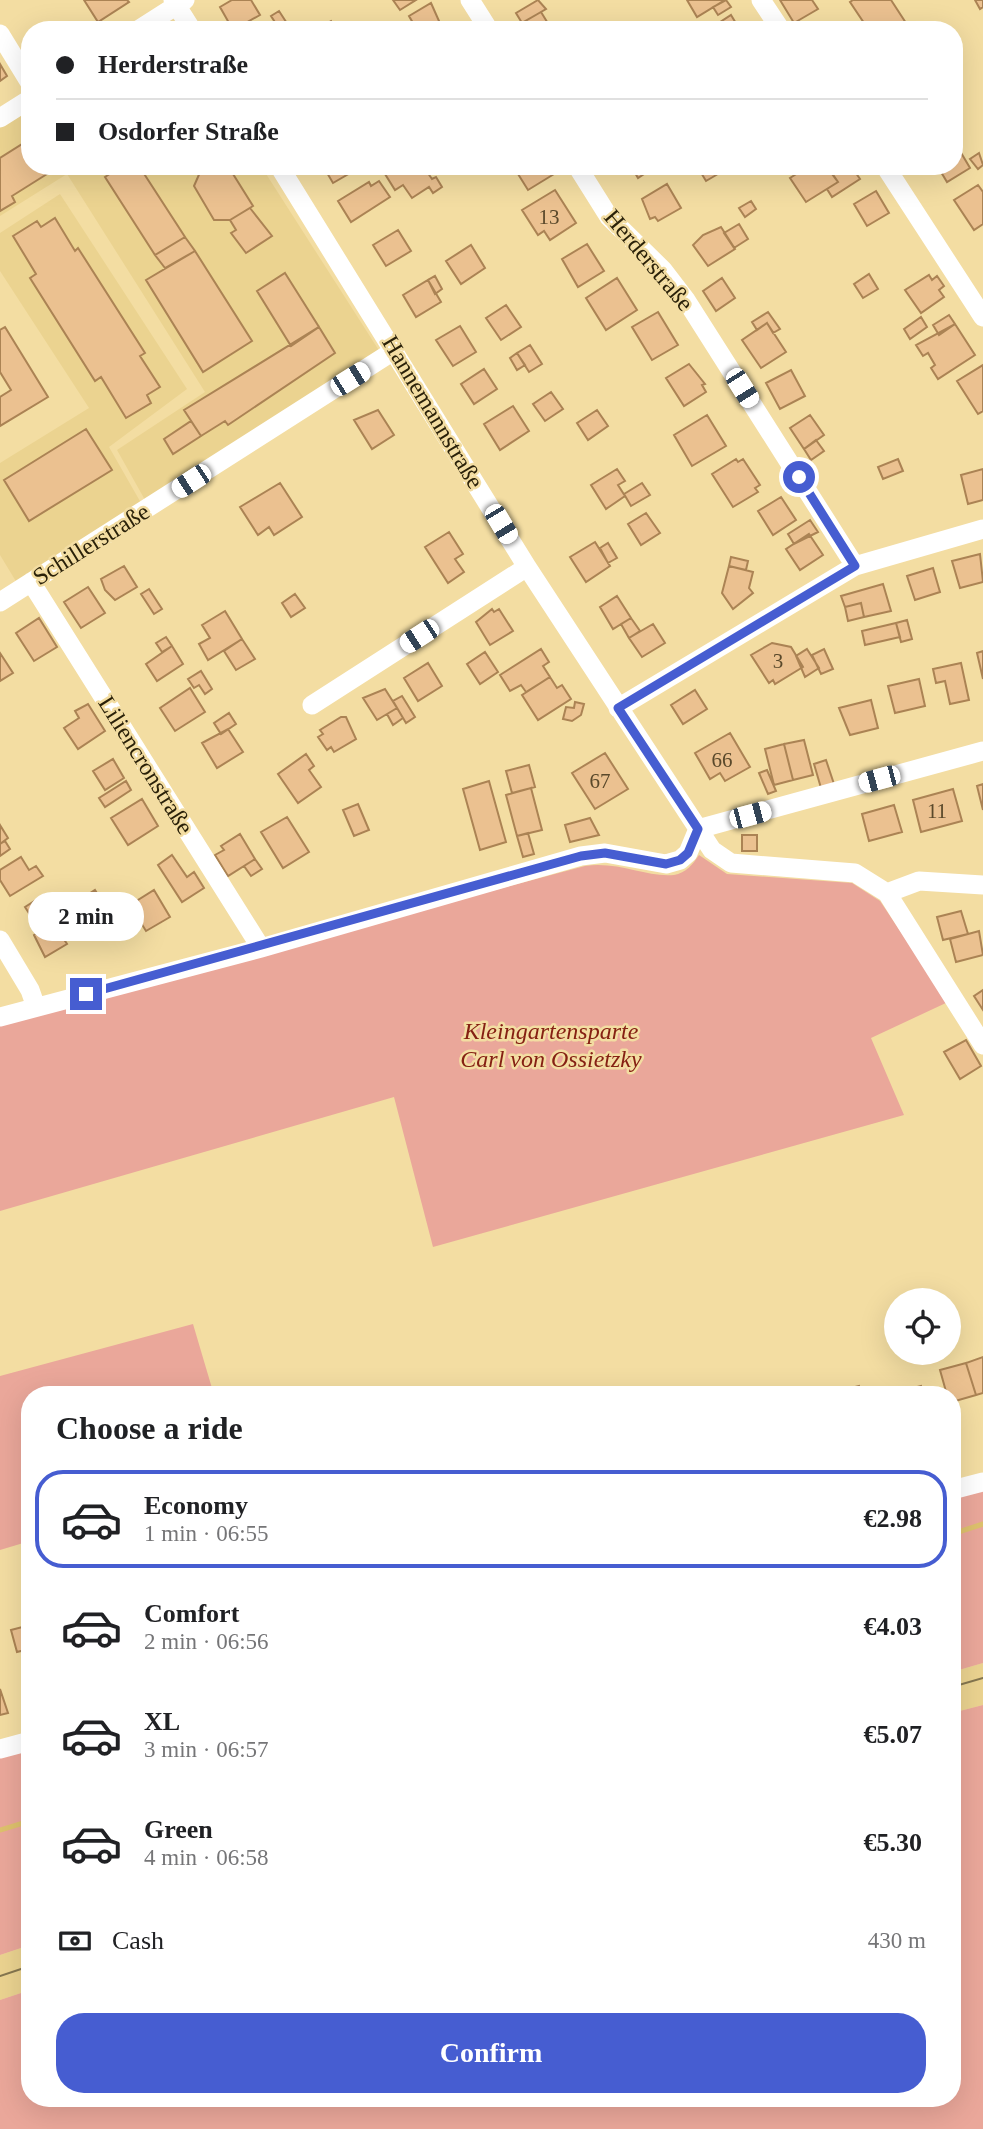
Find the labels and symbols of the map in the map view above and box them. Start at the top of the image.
street label: Herderstraße [599,204,699,316]
house number: 13 [539,205,560,229]
street label: Hannemannstraße [377,331,489,493]
car [327,359,374,399]
car [722,365,763,411]
car [168,461,215,501]
route start [783,461,815,493]
street label: Schillerstraße [28,498,154,590]
car [482,501,521,547]
car [396,616,443,656]
house number: 3 [773,649,783,673]
street label: Liliencronstraße [93,691,199,839]
house number: 66 [712,748,733,772]
car [856,763,903,795]
house number: 67 [590,769,611,793]
car [727,799,774,831]
house number: 11 [927,799,947,823]
callout: 2 min [28,892,144,942]
route end [70,978,102,1010]
park label: Kleingartensparte Carl von Ossietzky [460,1018,642,1072]

